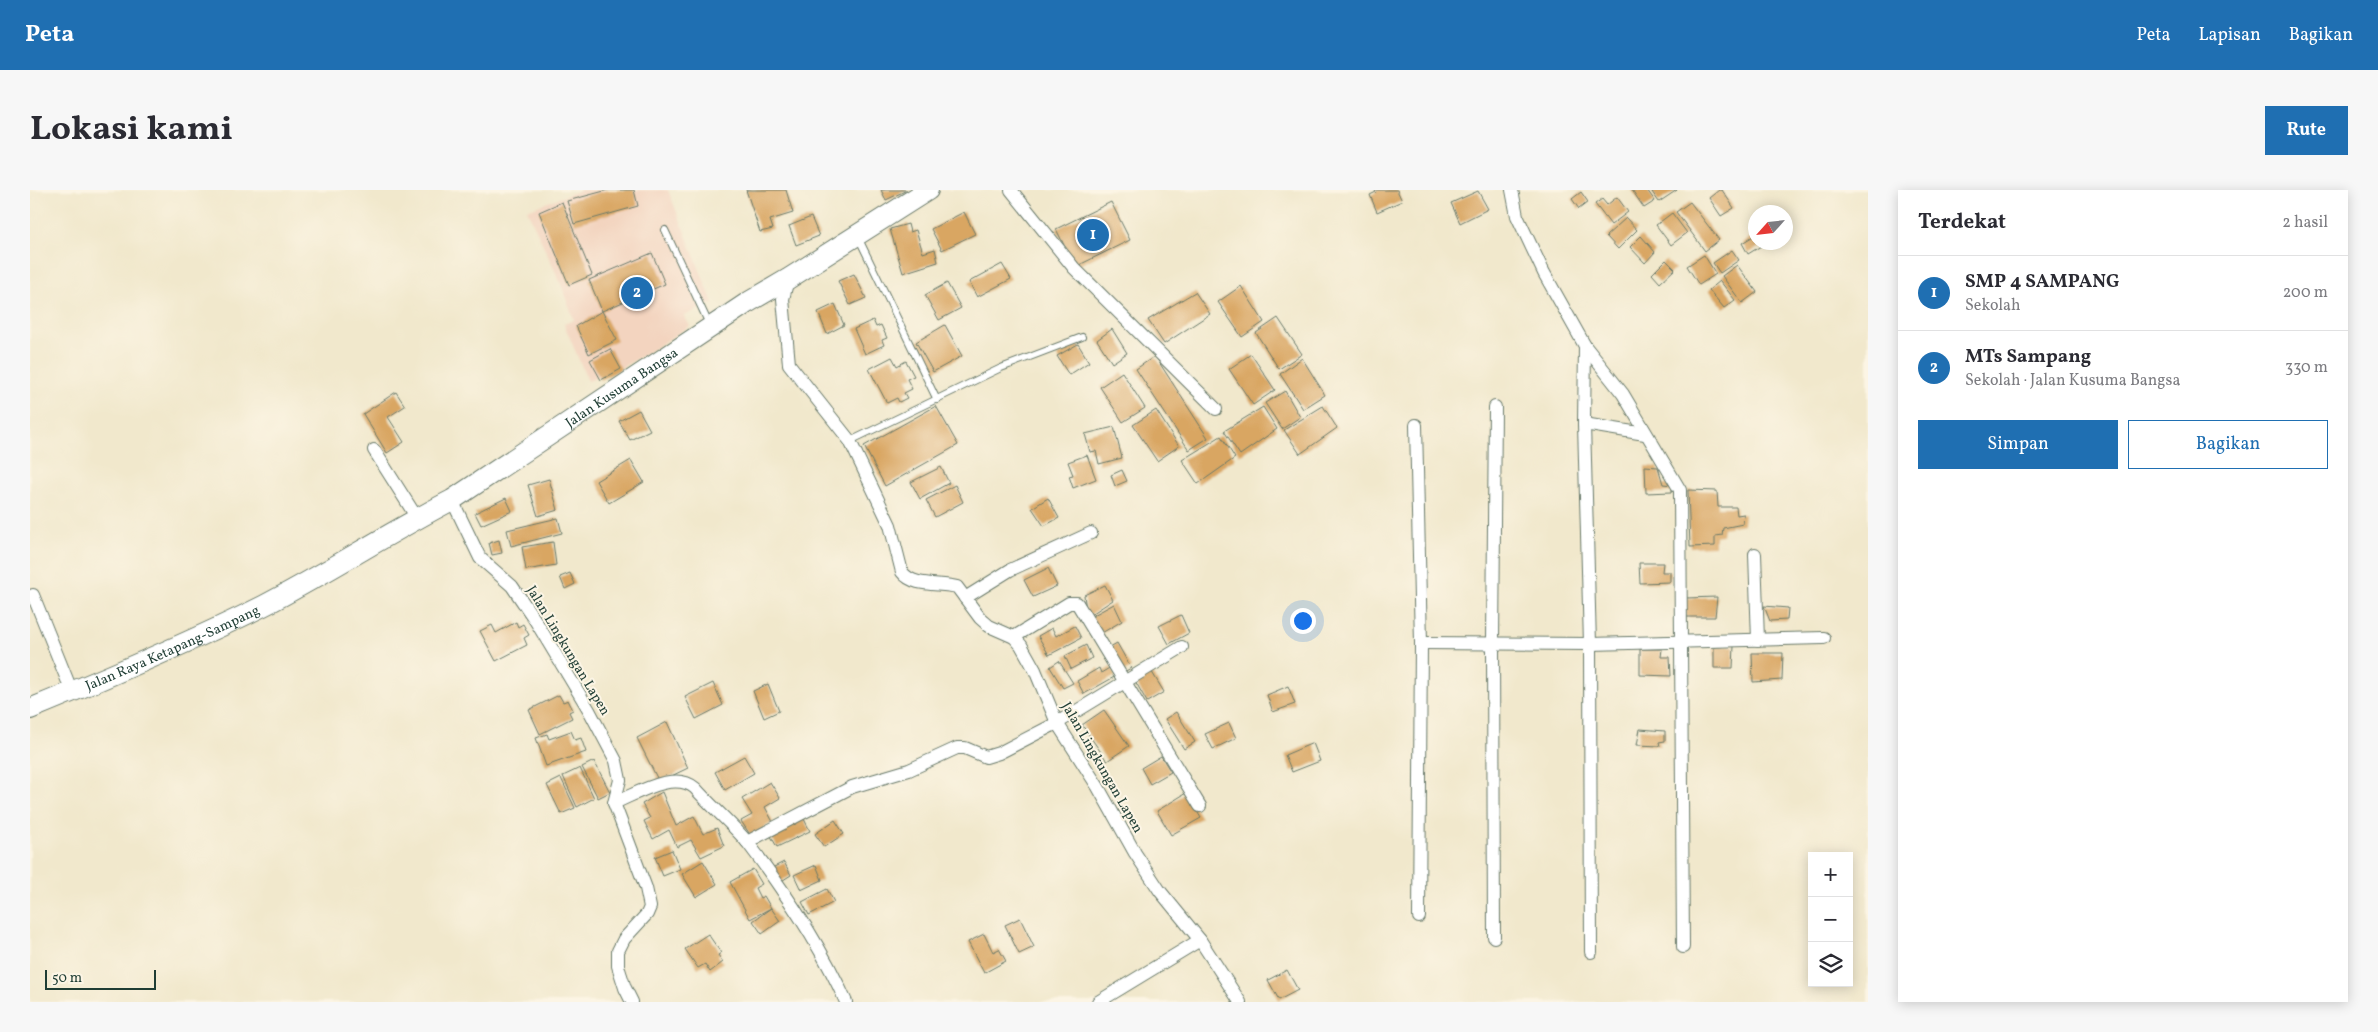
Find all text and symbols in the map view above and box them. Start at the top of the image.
text: Peta [25,18,74,52]
text: Peta [2137,23,2170,48]
text: Lapisan [2198,23,2261,48]
text: Bagikan [2289,23,2353,48]
text: Lokasi kami [30,106,233,154]
button: Rute [2265,106,2348,155]
north arrow [1748,205,1793,250]
text: Terdekat [1918,208,2006,237]
text: 2 hasil [2282,212,2328,234]
pin: 1 [1077,216,1109,254]
text: SMP 4 SAMPANG [1965,269,2120,295]
pin: 2 [621,274,653,312]
text: 1 [1931,282,1937,304]
text: 200 m [2283,282,2328,304]
text: Sekolah [1965,295,2021,317]
street label: Jalan Kusuma Bangsa [562,344,682,433]
text: MTs Sampang [1965,344,2091,370]
text: 2 [1930,357,1938,379]
text: 330 m [2285,357,2328,379]
text: Sekolah · Jalan Kusuma Bangsa [1965,370,2180,392]
button: Simpan [1918,420,2118,469]
button: Bagikan [2128,420,2328,469]
street label: Jalan Lingkungan Lapen [521,582,614,719]
street label: Jalan Raya Ketapang-Sampang [83,601,263,696]
your location [1290,608,1316,634]
street label: Jalan Lingkungan Lapen [1056,699,1147,837]
map controls [1808,852,1853,987]
button: + [1808,852,1853,897]
button: − [1808,897,1853,942]
button: layers [1808,942,1853,987]
scale bar [45,967,156,990]
text: 50 m [52,969,82,988]

